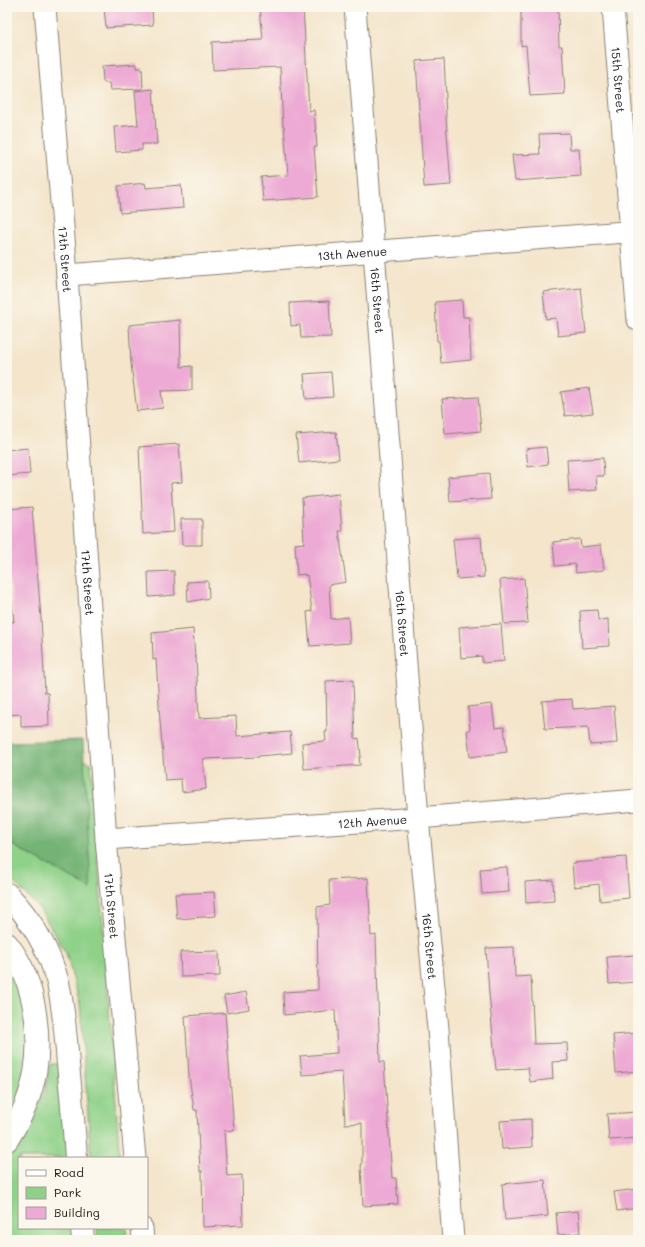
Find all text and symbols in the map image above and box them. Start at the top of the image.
street label: 15th Street [608,46,629,114]
street label: 17th Street [55,226,76,293]
street label: 13th Avenue [317,242,388,264]
street label: 16th Street [367,266,388,334]
street label: 17th Street [78,549,99,616]
street label: 16th Street [392,589,413,657]
street label: 12th Avenue [337,811,408,831]
street label: 17th Street [101,872,123,939]
street label: 16th Street [419,912,441,980]
legend [18,1157,148,1229]
text: Road [54,1164,84,1180]
text: Park [54,1184,81,1200]
text: Building [54,1204,100,1220]

